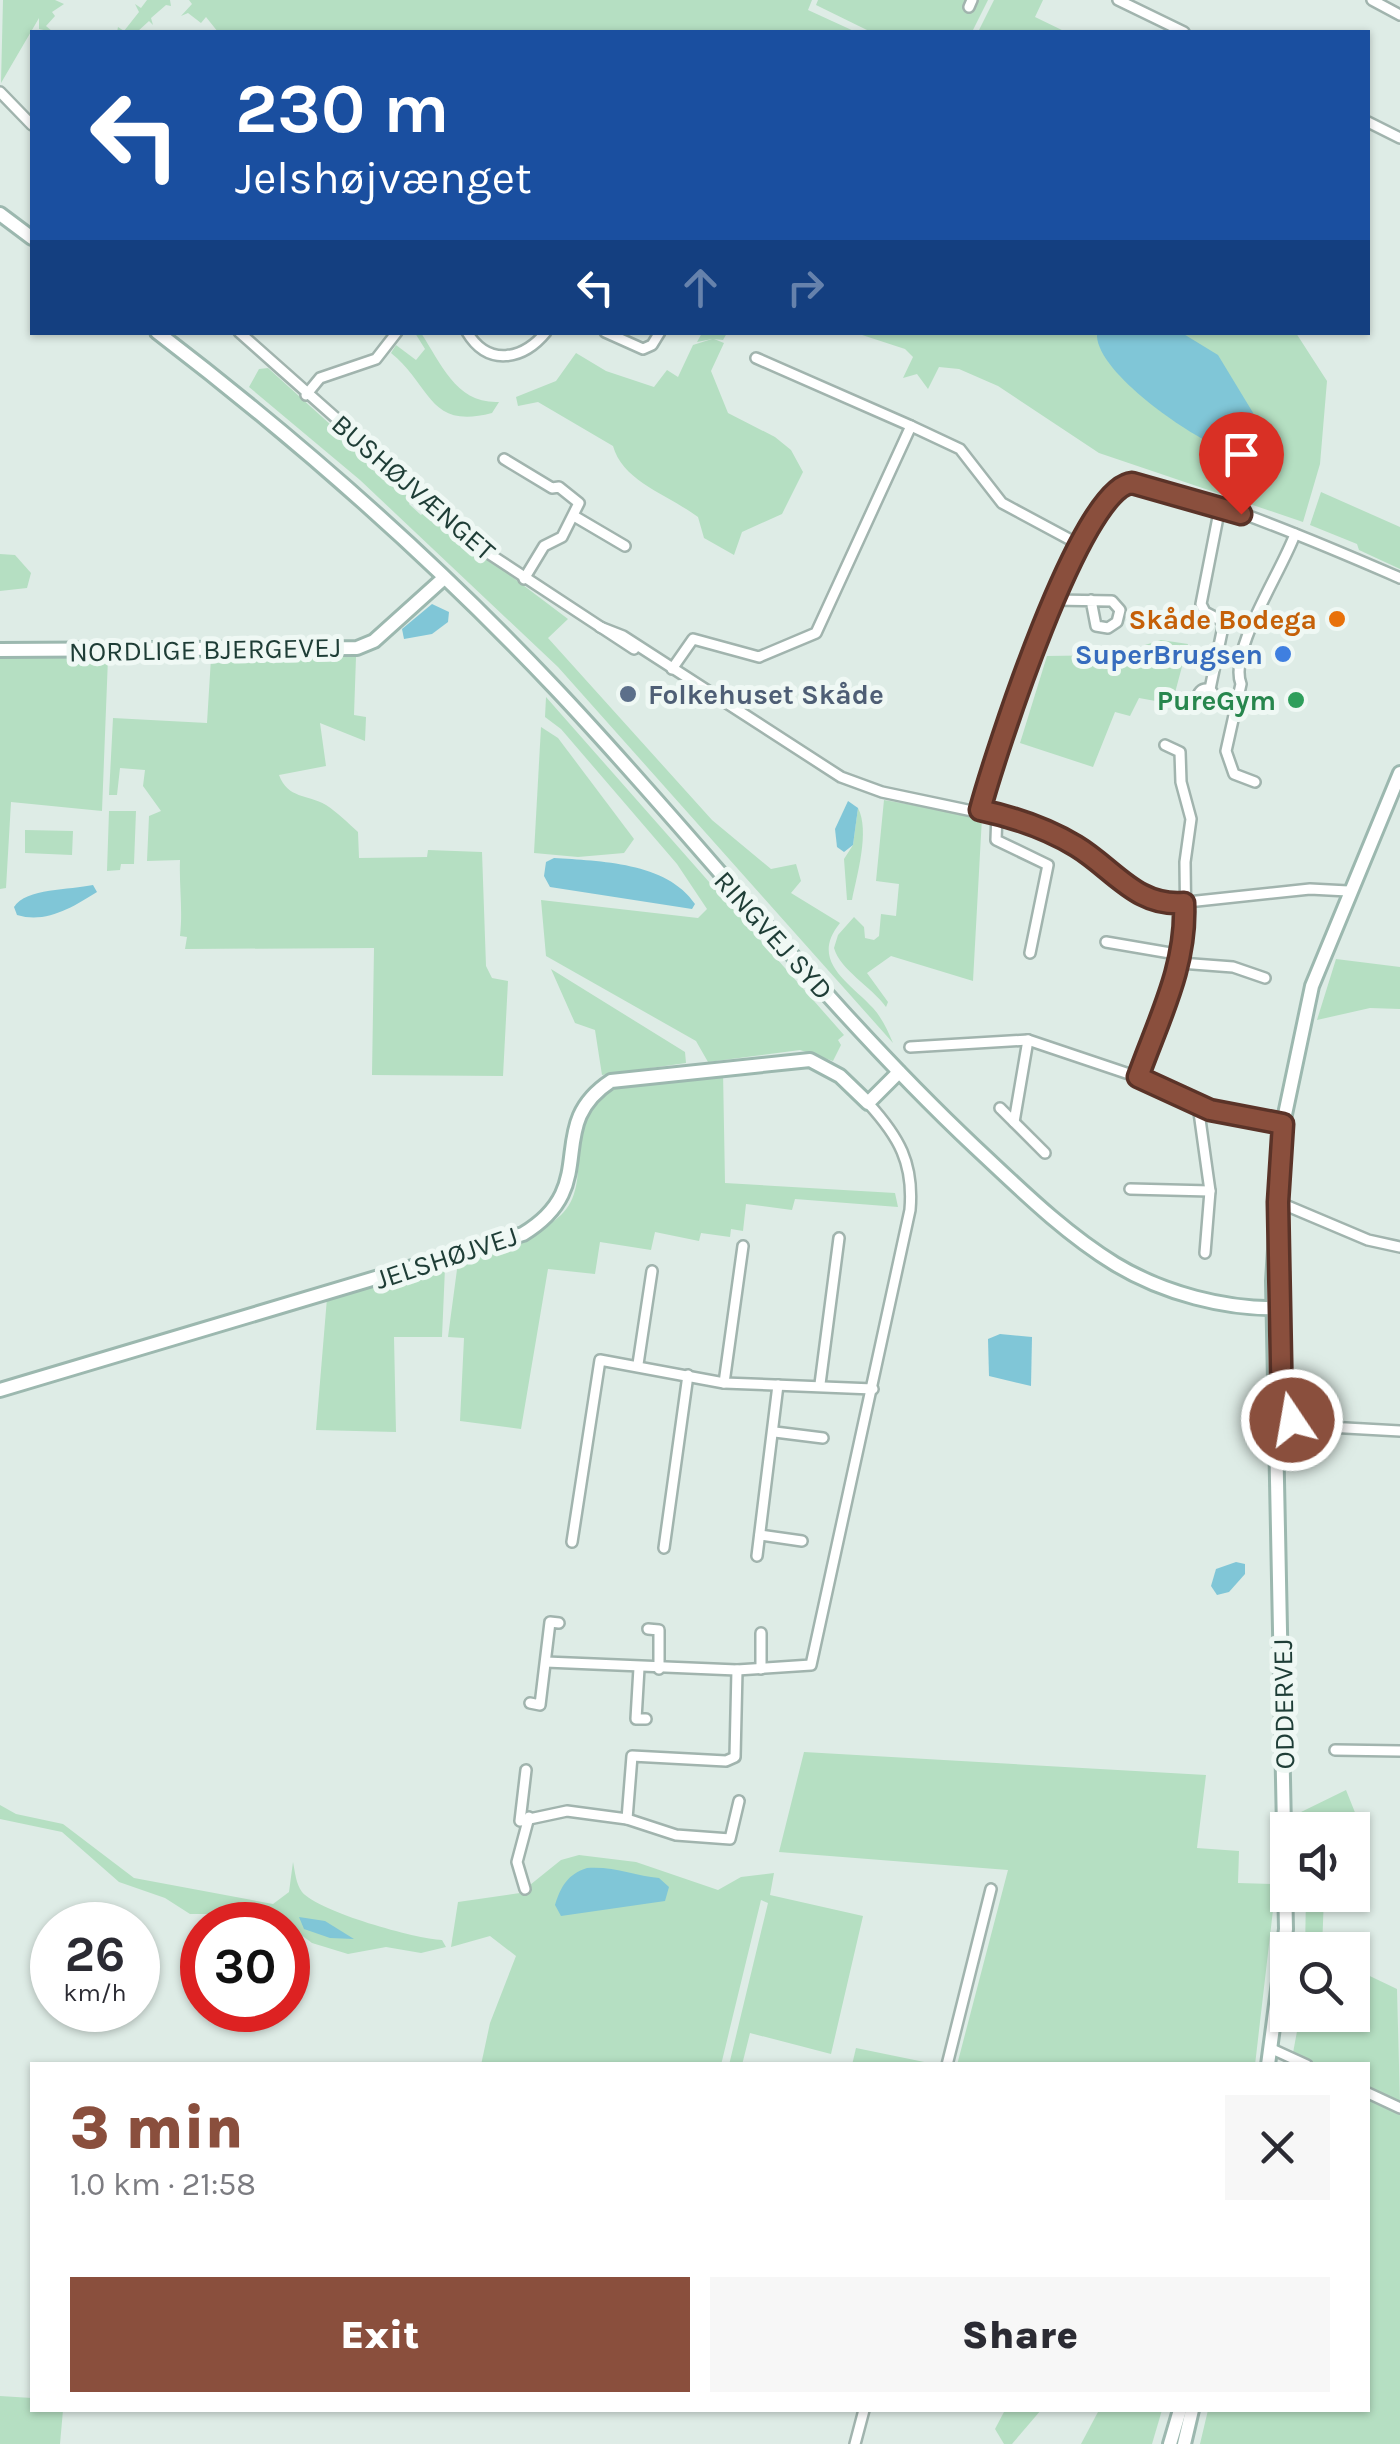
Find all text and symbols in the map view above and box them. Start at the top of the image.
text: 230 m [235,68,449,150]
icon: left [70,70,200,200]
text: Jelshøjvænget [235,152,532,204]
icon: left [568,260,623,315]
icon: ahead [673,260,728,315]
icon: right [778,260,833,315]
street label: BUSHØJVÆNGET [325,407,502,567]
pin [1199,412,1284,515]
icon: arrive [1214,427,1269,482]
place label: Skåde Bodega [1128,603,1317,636]
marker: Skåde Bodega [1326,608,1348,630]
street label: NORDLIGE BJERGEVEJ [69,631,341,668]
place label: SuperBrugsen [1075,638,1263,671]
marker: SuperBrugsen [1272,643,1294,665]
place label: Folkehuset Skåde [648,678,884,711]
marker: Folkehuset Skåde [617,683,639,705]
place label: PureGym [1157,684,1276,717]
marker: PureGym [1285,689,1307,711]
street label: RINGVEJ SYD [707,864,840,1006]
street label: JELSHØJVEJ [371,1219,522,1296]
position arrow [1240,1368,1344,1472]
street label: ODDERVEJ [1266,1638,1301,1770]
map controls [1270,1812,1370,2032]
button: sound [1270,1812,1370,1912]
speed limit sign: 30 [180,1902,310,2032]
text: 26 [65,1925,125,1984]
button: search [1270,1932,1370,2032]
text: km/h [63,1978,127,2007]
text: 3 min [70,2093,243,2163]
button: close [1225,2095,1330,2200]
text: 1.0 km · 21:58 [70,2166,256,2203]
button: Exit [70,2277,690,2392]
button: Share [710,2277,1330,2392]

